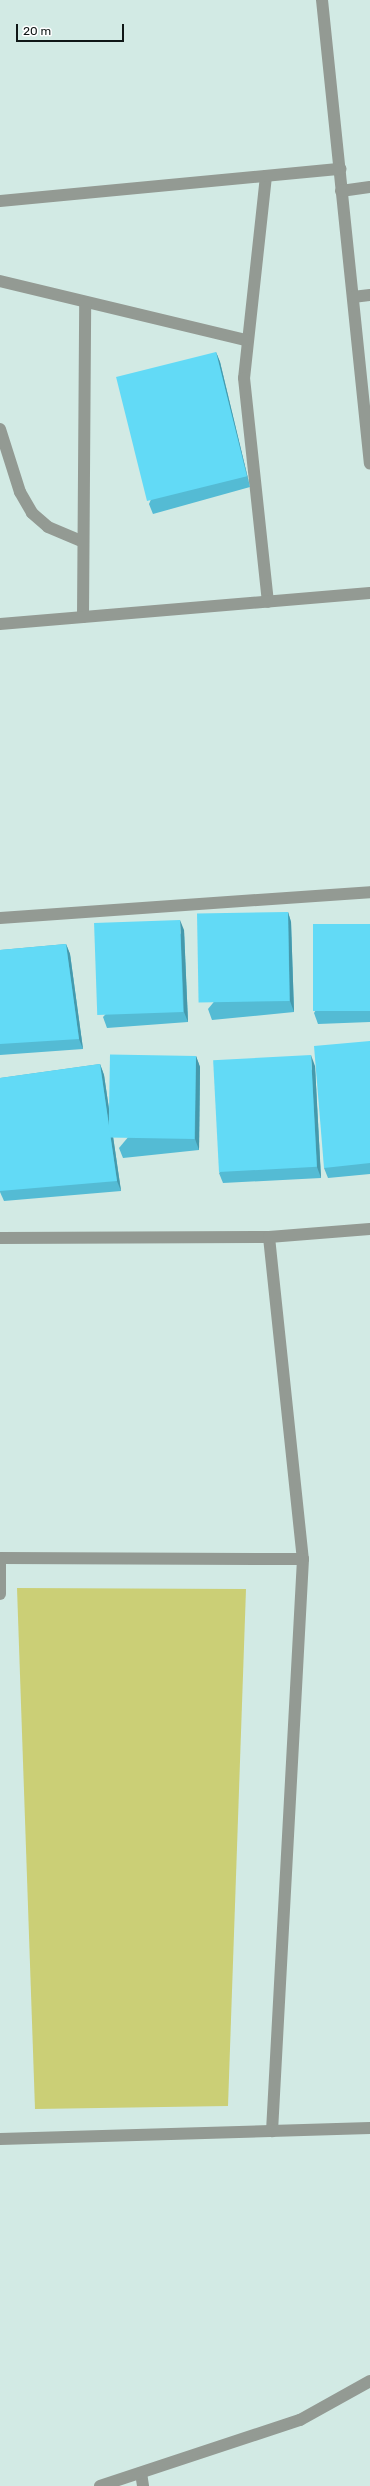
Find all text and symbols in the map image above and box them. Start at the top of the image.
scale bar [18,16,126,42]
text: 20 m [23,24,51,38]

